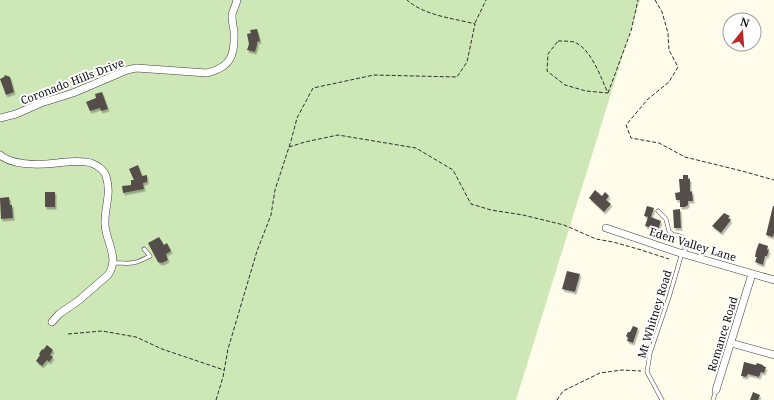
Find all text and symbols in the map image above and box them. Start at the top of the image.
north arrow [722,12,762,52]
text: N [739,14,752,30]
street label: Coronado Hills Drive [18,54,126,108]
street label: Eden Valley Lane [648,224,738,264]
street label: Mt Whitney Road [633,268,675,360]
street label: Romance Road [703,294,741,373]

